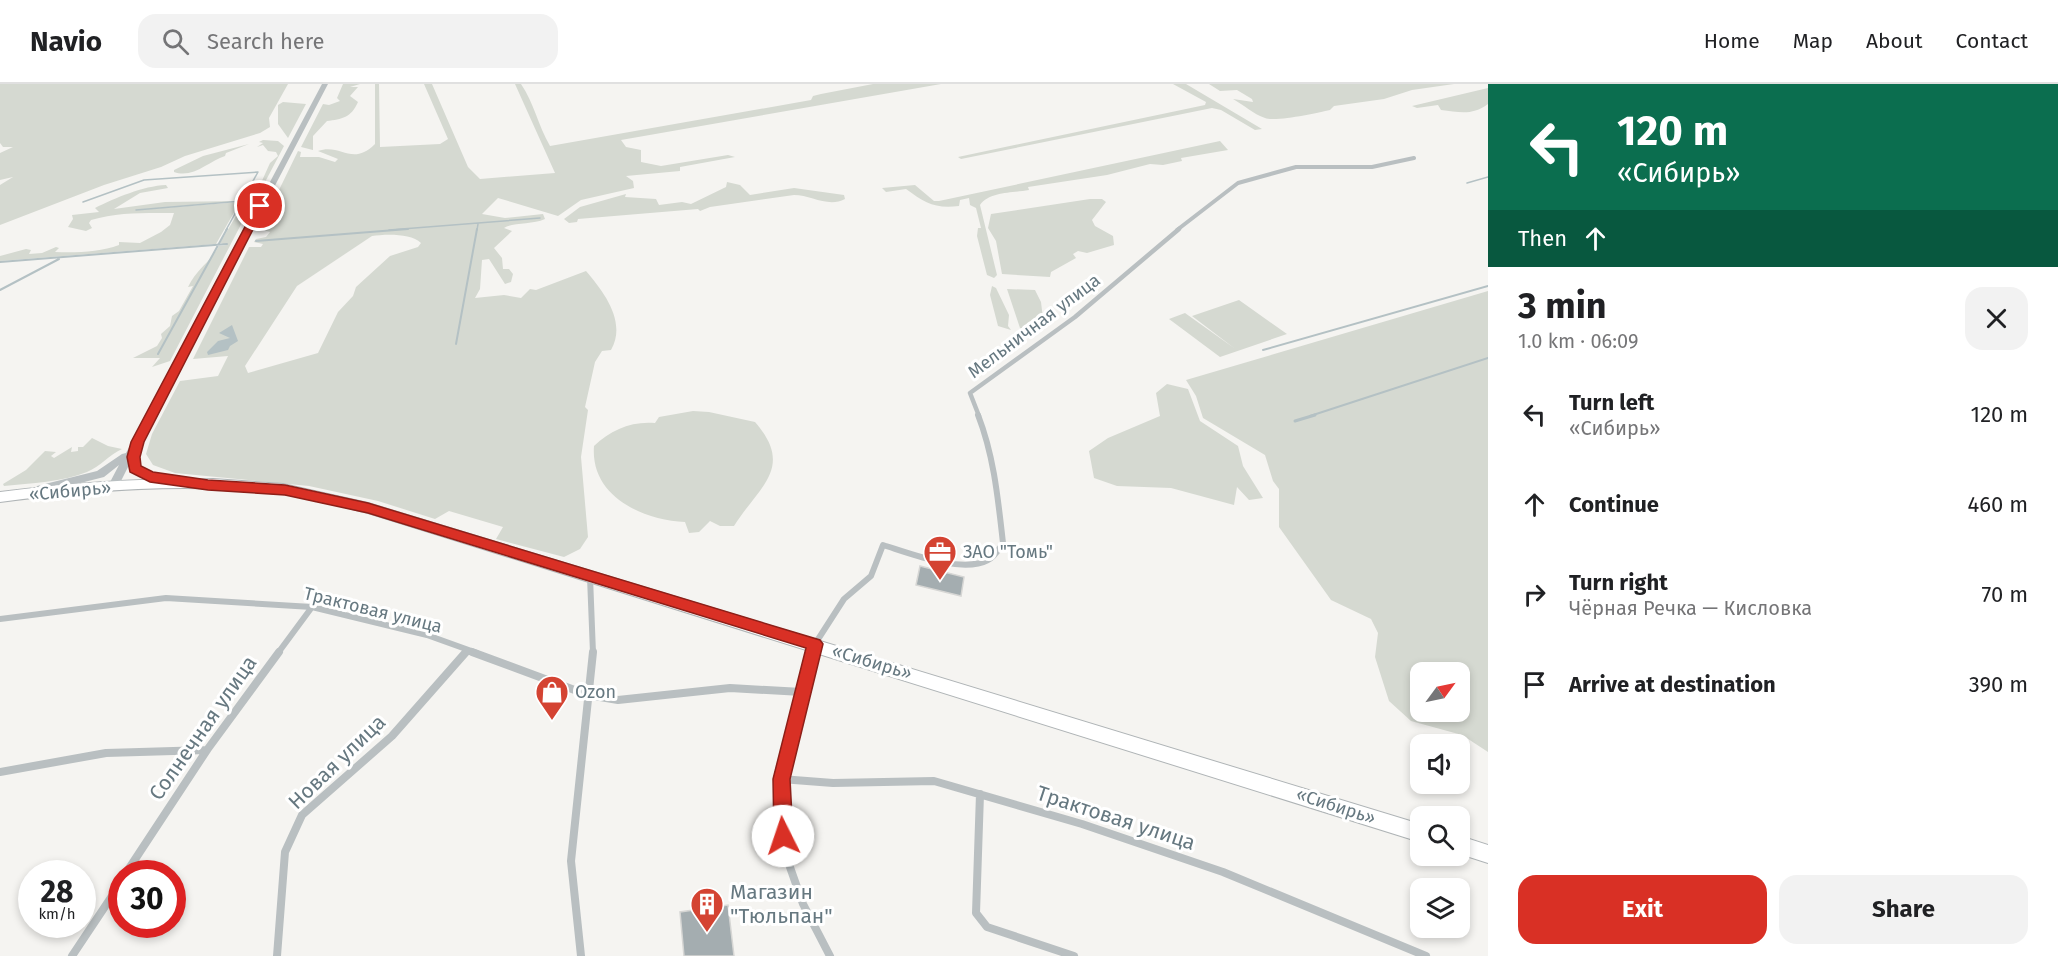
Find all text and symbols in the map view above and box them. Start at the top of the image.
search box [138,14,558,68]
text: Navio [30,25,102,58]
icon: search [159,25,192,58]
text: Search here [207,28,325,55]
text: Home [1704,28,1760,54]
text: Map [1793,28,1833,54]
text: About [1866,28,1923,54]
text: Contact [1956,28,2028,54]
text: 120 m [1617,106,1728,156]
icon: left [1518,108,1596,186]
text: «Сибирь» [1617,157,1741,189]
pin [234,180,285,231]
icon: arrive [243,189,276,222]
icon: ahead [1579,222,1612,255]
text: Then [1518,225,1567,252]
street label: Мельничная улица [963,269,1105,383]
text: 3 min [1518,284,1607,328]
button: close [1965,287,2028,350]
text: 1.0 km · 06:09 [1518,329,1639,353]
text: Turn left [1569,389,1654,416]
icon: left [1518,398,1551,431]
text: 120 m [1971,401,2028,428]
text: «Сибирь» [1569,416,1661,440]
street label: «Сибирь» [28,476,112,506]
icon: ahead [1518,488,1551,521]
text: Continue [1569,491,1659,518]
text: 460 m [1968,491,2028,518]
office icon: ЗАО "Томь" [922,534,958,581]
place label: ЗАО "Томь" [963,541,1053,563]
text: Turn right [1569,569,1668,596]
icon: right [1518,578,1551,611]
text: 70 m [1982,581,2028,608]
street label: Трактовая улица [302,582,444,638]
text: Чёрная Речка — Кисловка [1569,596,1812,620]
street label: «Сибирь» [829,639,915,685]
street label: Солнечная улица [143,651,263,805]
north arrow [1410,662,1470,722]
map controls [1410,662,1470,938]
icon: arrive [1518,668,1551,701]
text: Arrive at destination [1569,671,1776,698]
text: 390 m [1969,671,2028,698]
shop icon: Ozon [534,674,570,721]
place label: Ozon [575,681,616,703]
street label: Новая улица [283,709,391,815]
button: sound [1410,734,1470,794]
street label: Трактовая улица [1033,780,1199,856]
street label: «Сибирь» [1293,783,1379,829]
position arrow [751,804,815,868]
button: search [1410,806,1470,866]
speed limit sign: 30 [108,860,186,938]
text: 28 [41,874,73,910]
button: Exit [1518,875,1767,944]
button: Share [1779,875,2028,944]
button: layers [1410,878,1470,938]
place label: Магазин "Тюльпан" [730,879,833,929]
building icon: Магазин "Тюльпан" [689,886,725,933]
text: km/h [38,905,76,923]

